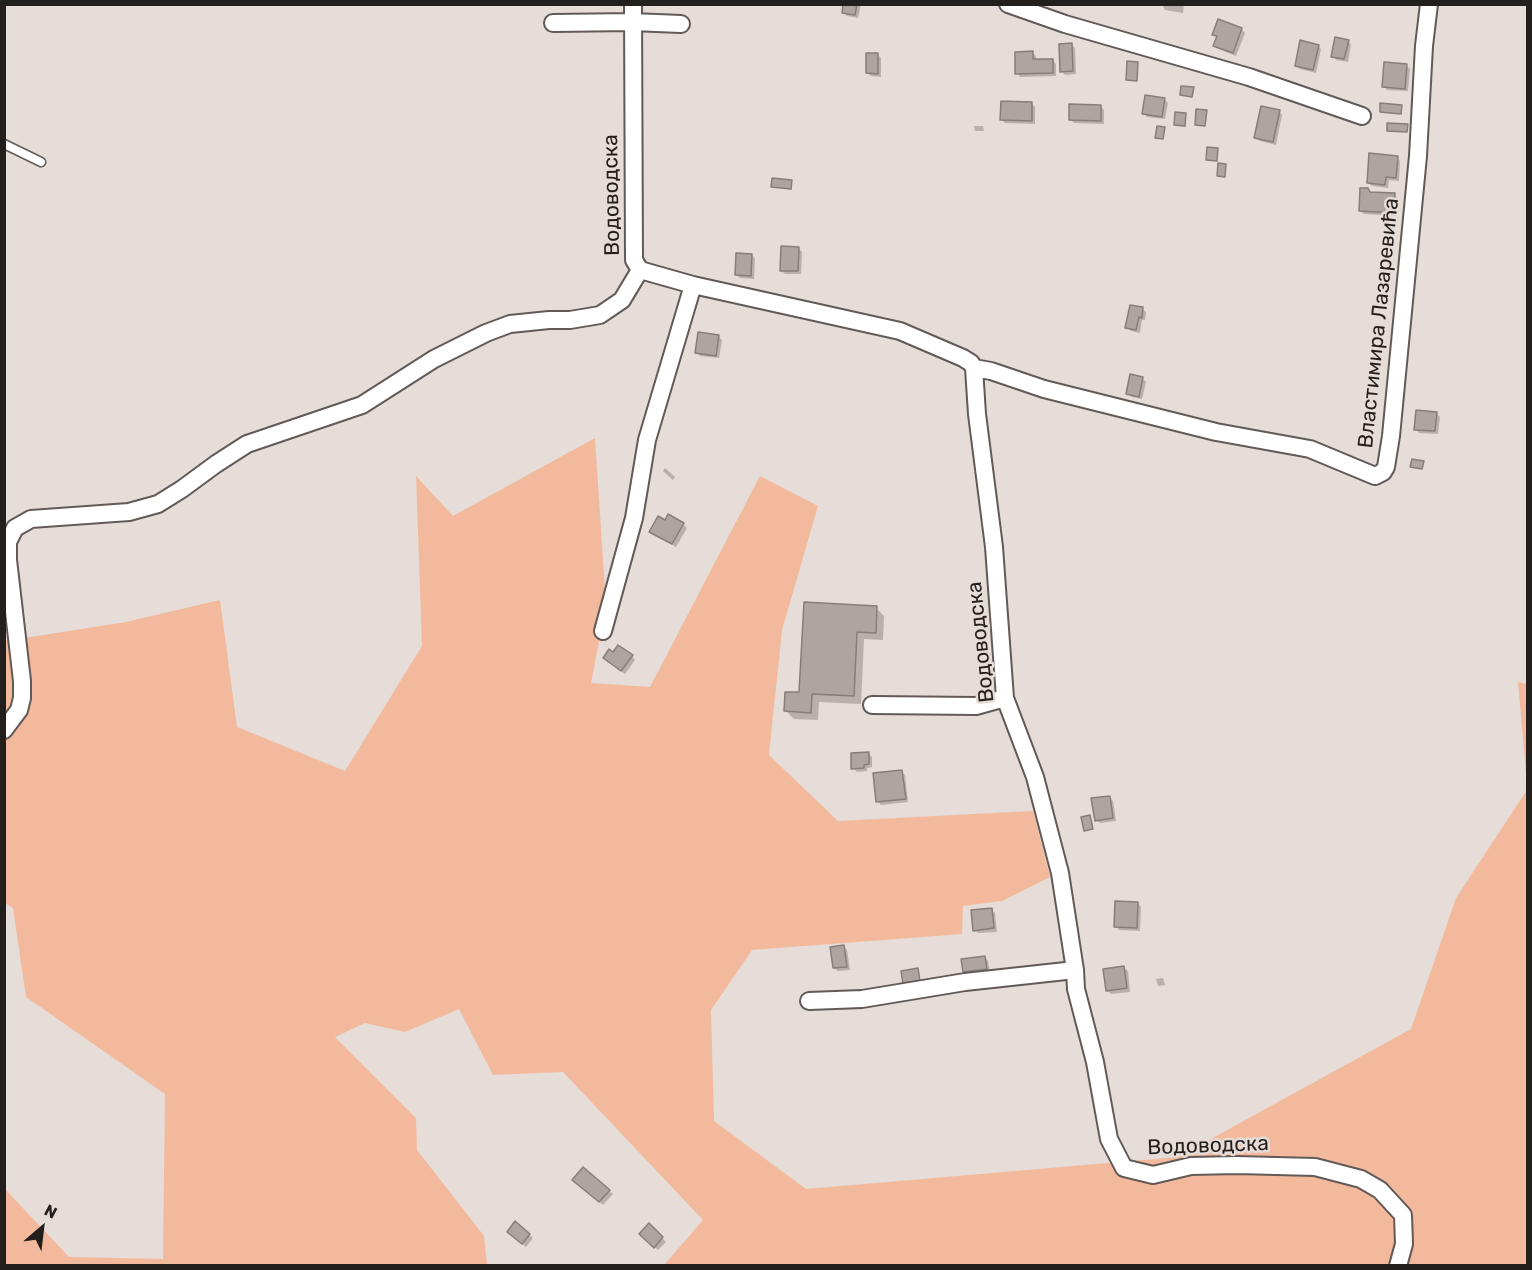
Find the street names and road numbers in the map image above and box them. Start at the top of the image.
street label: Водоводска [598,134,626,256]
street label: Властимира Лазаревића [1353,197,1405,449]
street label: Водоводска [962,580,1000,704]
street label: Водоводска [1147,1131,1269,1161]

